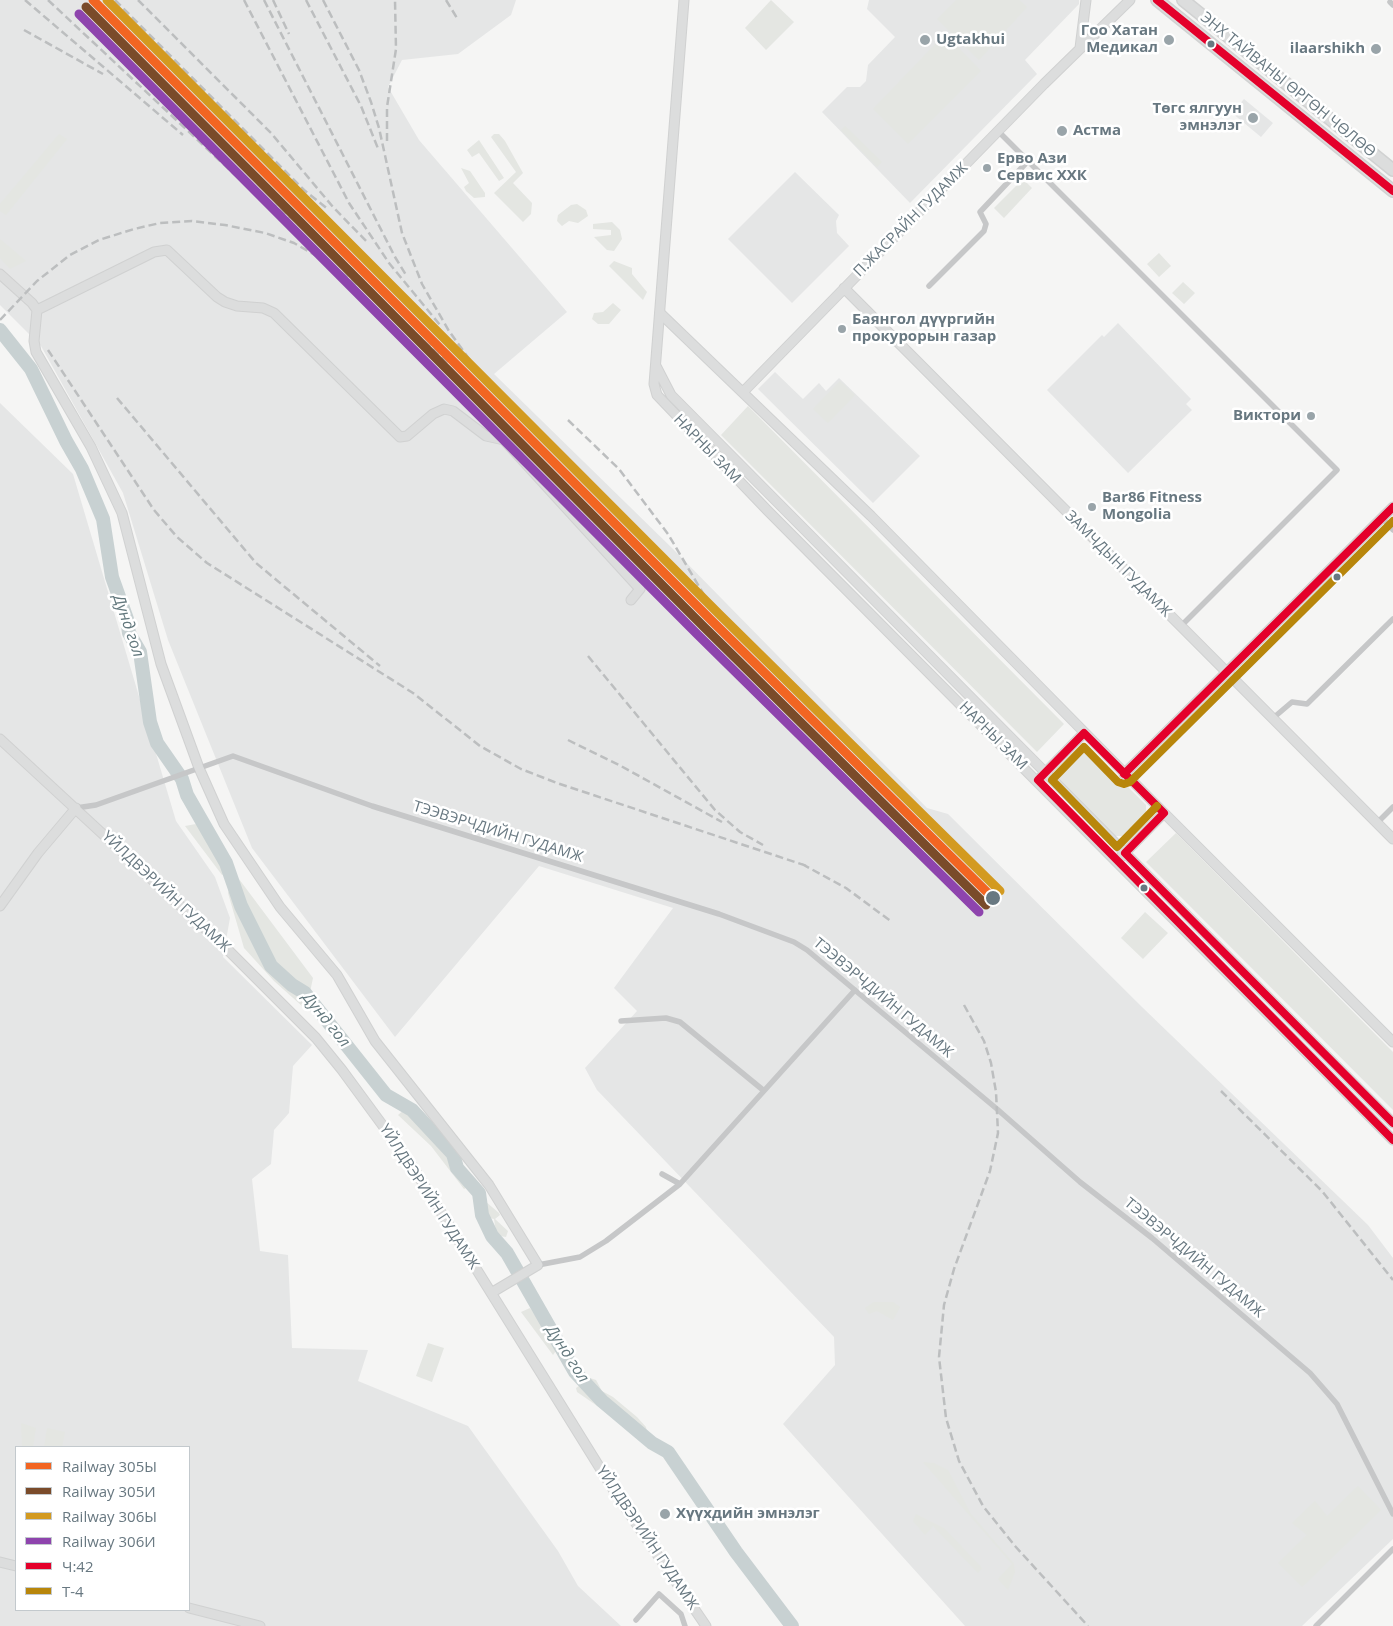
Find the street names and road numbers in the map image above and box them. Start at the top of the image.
street label: ЭНХ ТАЙВАНЫ ӨРГӨН ЧӨЛӨӨ [1197,9,1379,161]
street label: П.ЖАСРАЙН ГУДАМЖ [850,159,972,281]
street label: НАРНЫ ЗАМ [670,411,744,487]
street label: ЗАМЧДЫН ГУДАМЖ [1061,507,1175,621]
street label: НАРНЫ ЗАМ [955,698,1031,774]
street label: ТЭЭВЭРЧДИЙН ГУДАМЖ [411,798,585,866]
street label: YЙЛДВЭРИЙН ГУДАМЖ [98,828,234,956]
street label: ТЭЭВЭРЧДИЙН ГУДАМЖ [810,934,956,1062]
street label: YЙЛДВЭРИЙН ГУДАМЖ [375,1121,483,1273]
street label: ТЭЭВЭРЧДИЙН ГУДАМЖ [1121,1194,1267,1322]
street label: YЙЛДВЭРИЙН ГУДАМЖ [592,1463,702,1613]

